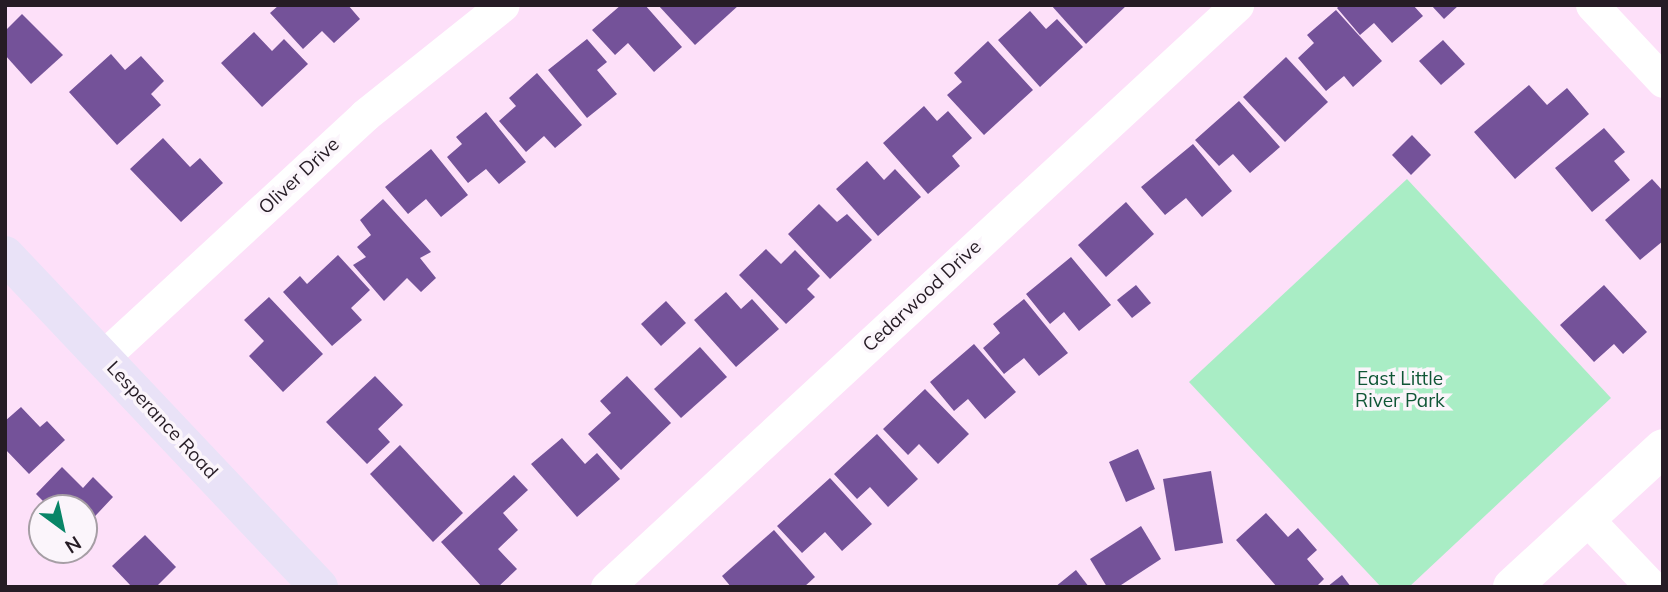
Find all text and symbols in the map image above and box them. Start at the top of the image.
street label: Oliver Drive [254,133,344,219]
street label: Cedarwood Drive [858,235,986,357]
street label: Lesperance Road [102,357,222,483]
park label: East Little River Park [1355,368,1445,412]
north arrow [28,494,98,564]
text: N [61,531,86,559]

